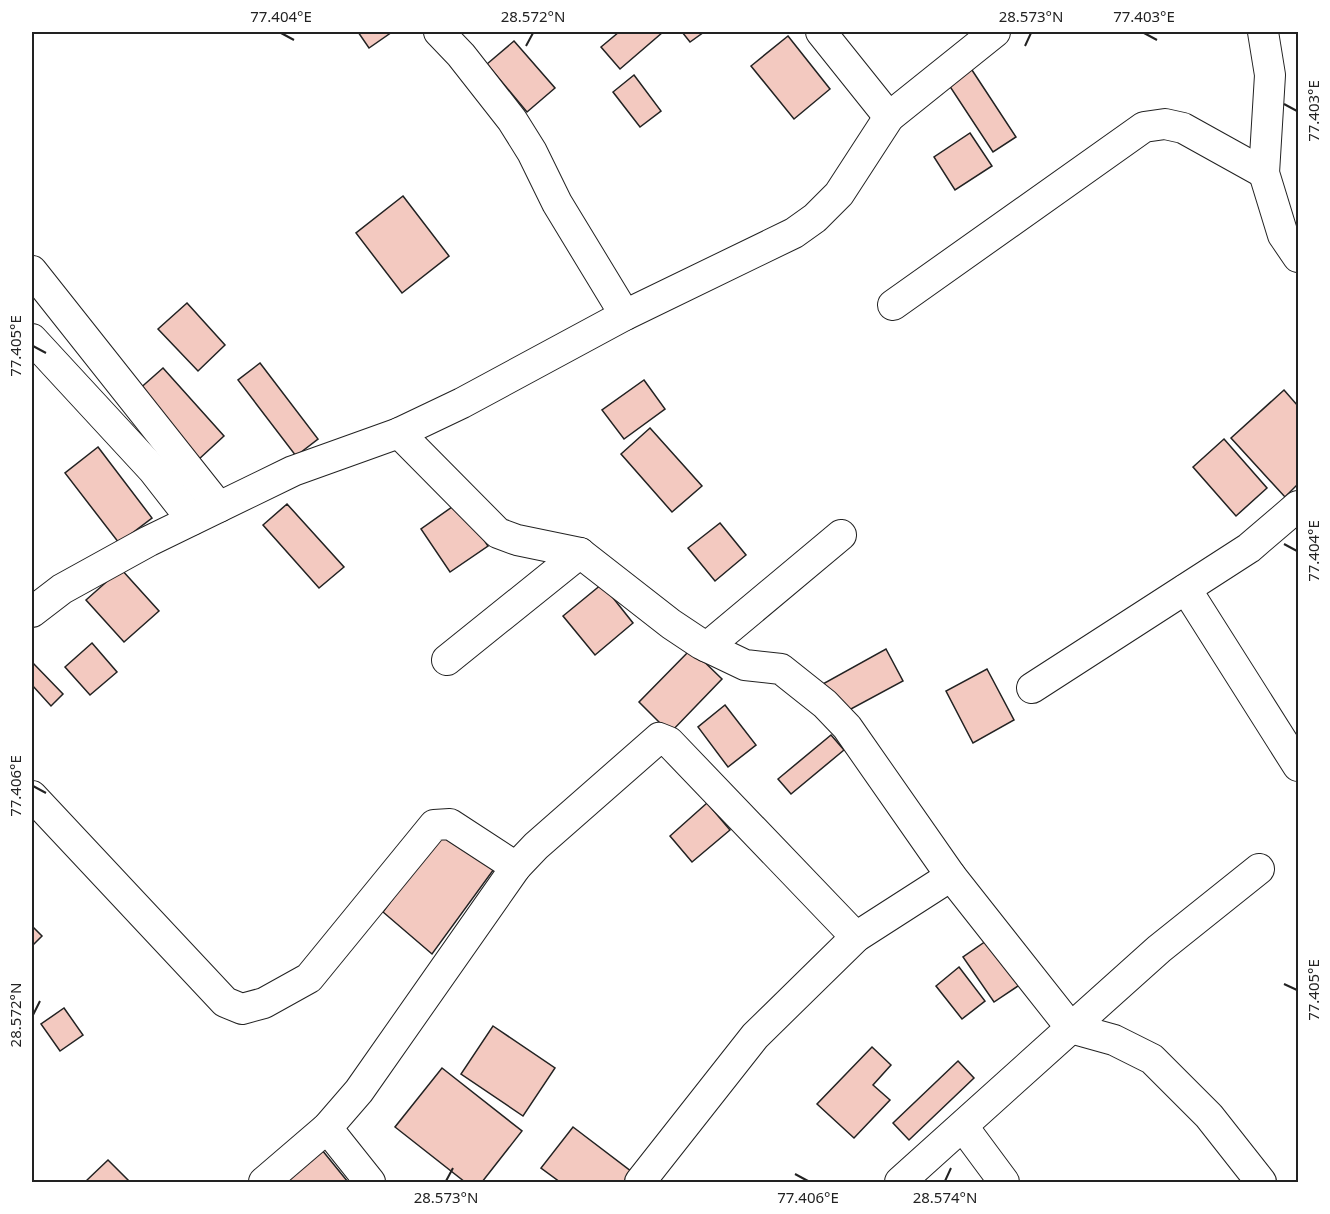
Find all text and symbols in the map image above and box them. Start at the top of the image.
text: 77.404°E [250,6,312,26]
text: 28.572°N [501,6,565,26]
text: 28.573°N [999,6,1063,26]
text: 77.403°E [1113,6,1175,26]
text: 77.403°E [1303,80,1323,142]
text: 77.405°E [5,315,25,377]
text: 77.404°E [1303,520,1323,582]
text: 77.406°E [5,755,25,817]
text: 77.405°E [1303,959,1323,1021]
text: 28.572°N [5,983,25,1047]
text: 28.573°N [414,1187,478,1207]
text: 77.406°E [777,1187,839,1207]
text: 28.574°N [913,1187,977,1207]

